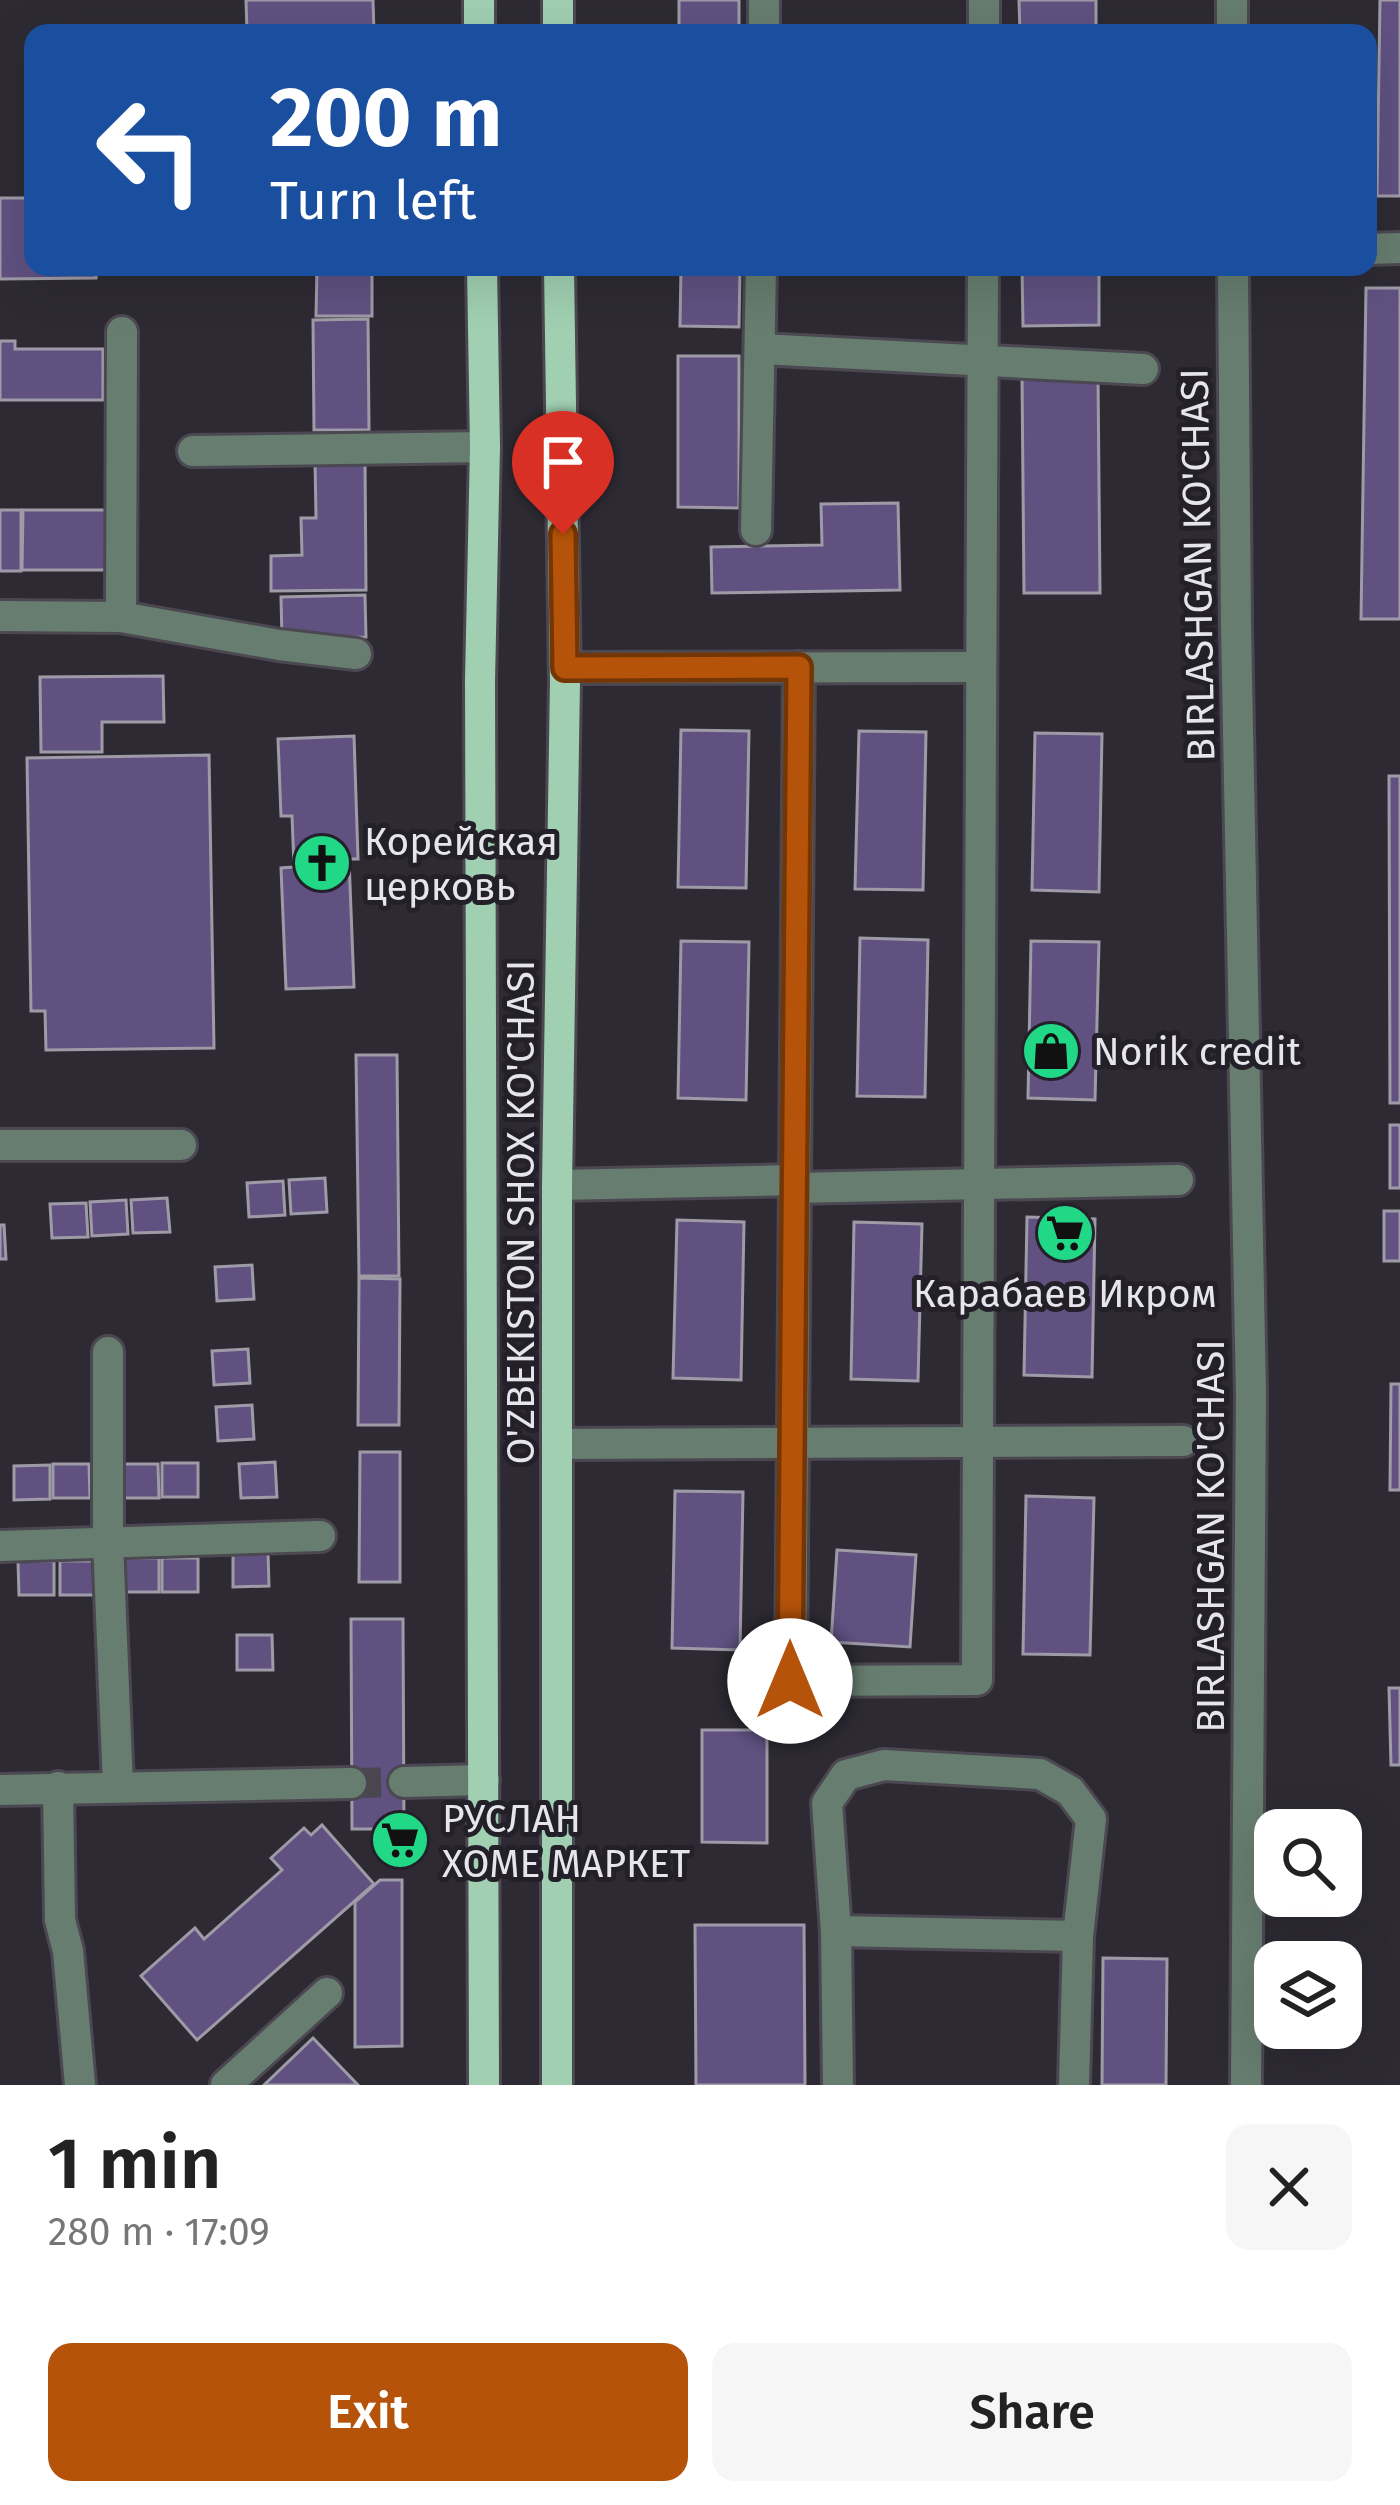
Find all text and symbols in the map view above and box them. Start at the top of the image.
text: 200 m [270,67,503,168]
icon: left [72,72,228,228]
text: Turn left [270,169,477,233]
street label: BIRLASHGAN KO'CHASI [1172,368,1224,762]
pin [512,411,614,534]
icon: arrive [530,429,596,495]
place label: Корейская церковь [364,819,558,910]
church icon: Корейская церковь [291,832,353,894]
street label: O'ZBEKISTON SHOX KO'CHASI [498,960,544,1464]
shop icon: Norik credit [1020,1020,1082,1082]
place label: Norik credit [1093,1029,1302,1075]
supermarket icon: Карабаев Икром [1034,1202,1096,1264]
place label: Карабаев Икром [913,1271,1217,1317]
street label: BIRLASHGAN KO'CHASI [1188,1339,1234,1733]
position arrow [727,1618,853,1744]
place label: РУСЛАН ХОМЕ МАРКЕТ [442,1796,690,1887]
supermarket icon: РУСЛАН ХОМЕ МАРКЕТ [369,1809,431,1871]
map controls [1254,1809,1362,2049]
button: search [1254,1809,1362,1917]
button: layers [1254,1941,1362,2049]
text: 1 min [48,2121,221,2207]
button: close [1226,2124,1352,2250]
text: 280 m · 17:09 [48,2209,270,2255]
button: Exit [48,2343,688,2481]
button: Share [712,2343,1352,2481]

